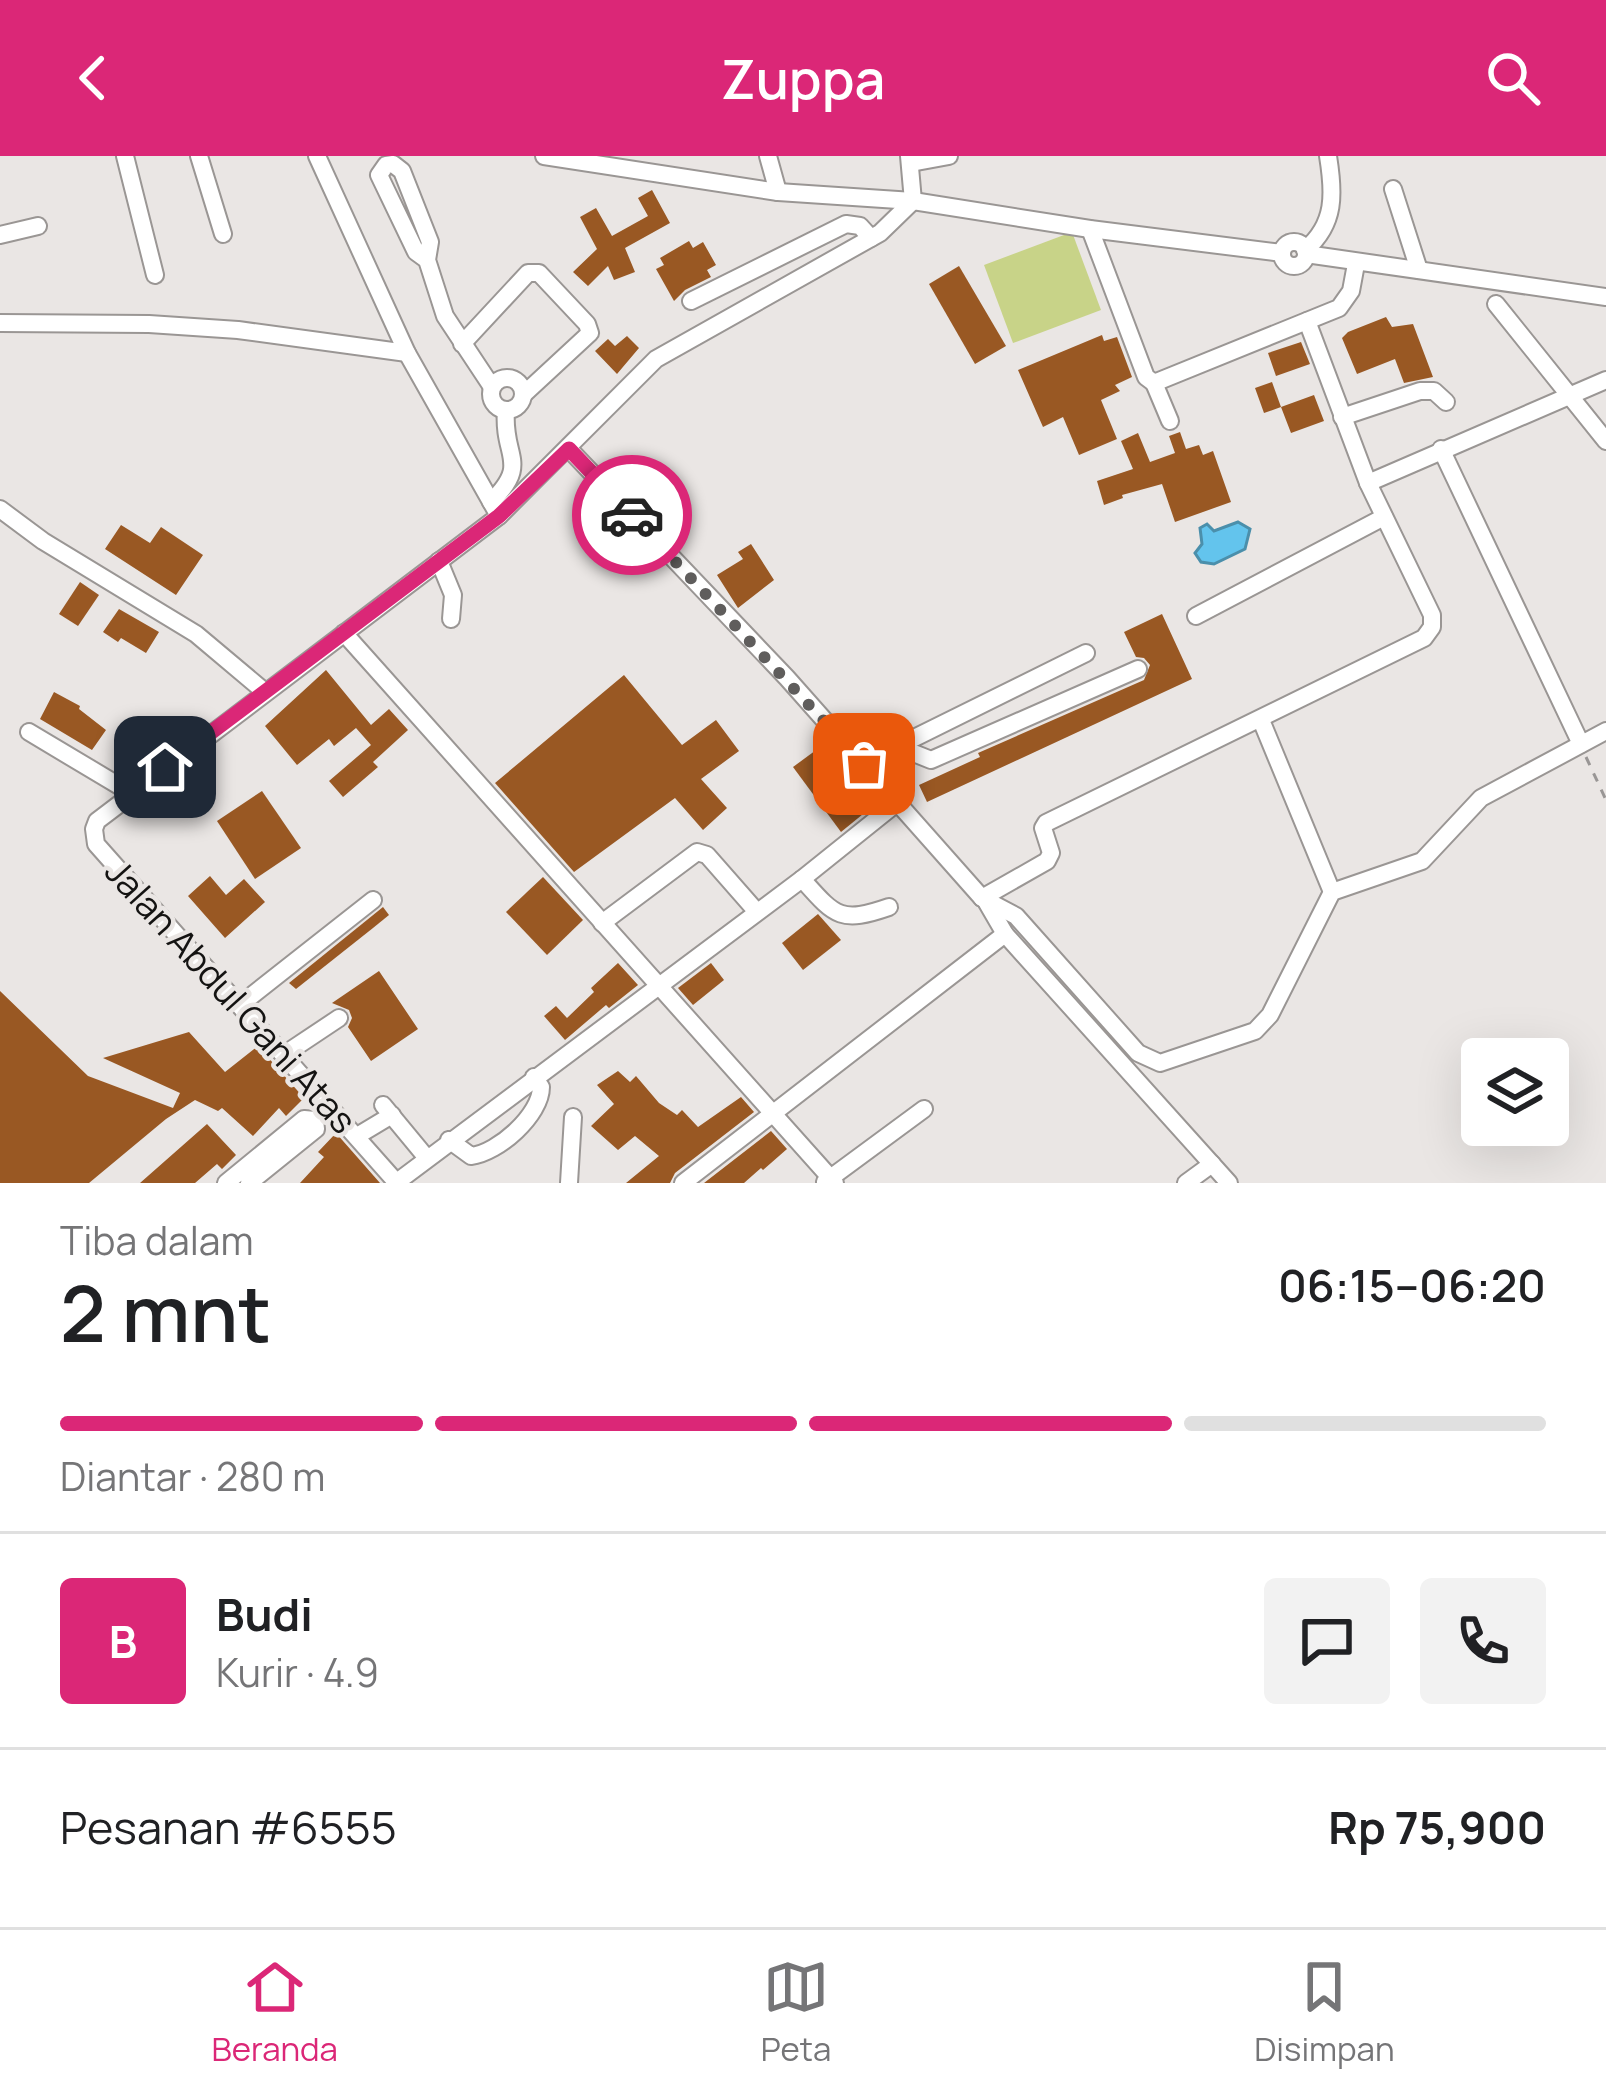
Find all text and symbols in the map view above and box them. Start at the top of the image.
text: Zuppa [721,41,885,115]
icon: back [60,45,126,111]
icon: search [1480,45,1546,111]
courier [572,455,692,575]
icon: car [599,482,665,548]
pin [813,713,915,815]
pin [114,716,216,818]
icon: bag [831,731,897,797]
icon: home [132,734,198,800]
street label: Jalan Abdul Gani Atas [95,848,368,1144]
map controls [1461,1038,1569,1146]
button: layers [1461,1038,1569,1146]
text: Tiba dalam [60,1213,254,1267]
text: 06:15–06:20 [1278,1254,1546,1316]
text: 2 mnt [60,1259,271,1365]
text: Diantar · 280 m [60,1449,325,1503]
button: chat [1264,1578,1390,1704]
button: phone [1420,1578,1546,1704]
text: Budi [216,1583,313,1645]
text: B [109,1610,137,1672]
text: Kurir · 4.9 [216,1645,379,1699]
text: Pesanan #6555 [60,1796,397,1858]
text: Rp 75,900 [1328,1796,1546,1858]
tab: Beranda [211,1954,338,2071]
tab: Peta [761,1954,831,2071]
tab: Disimpan [1254,1954,1395,2071]

